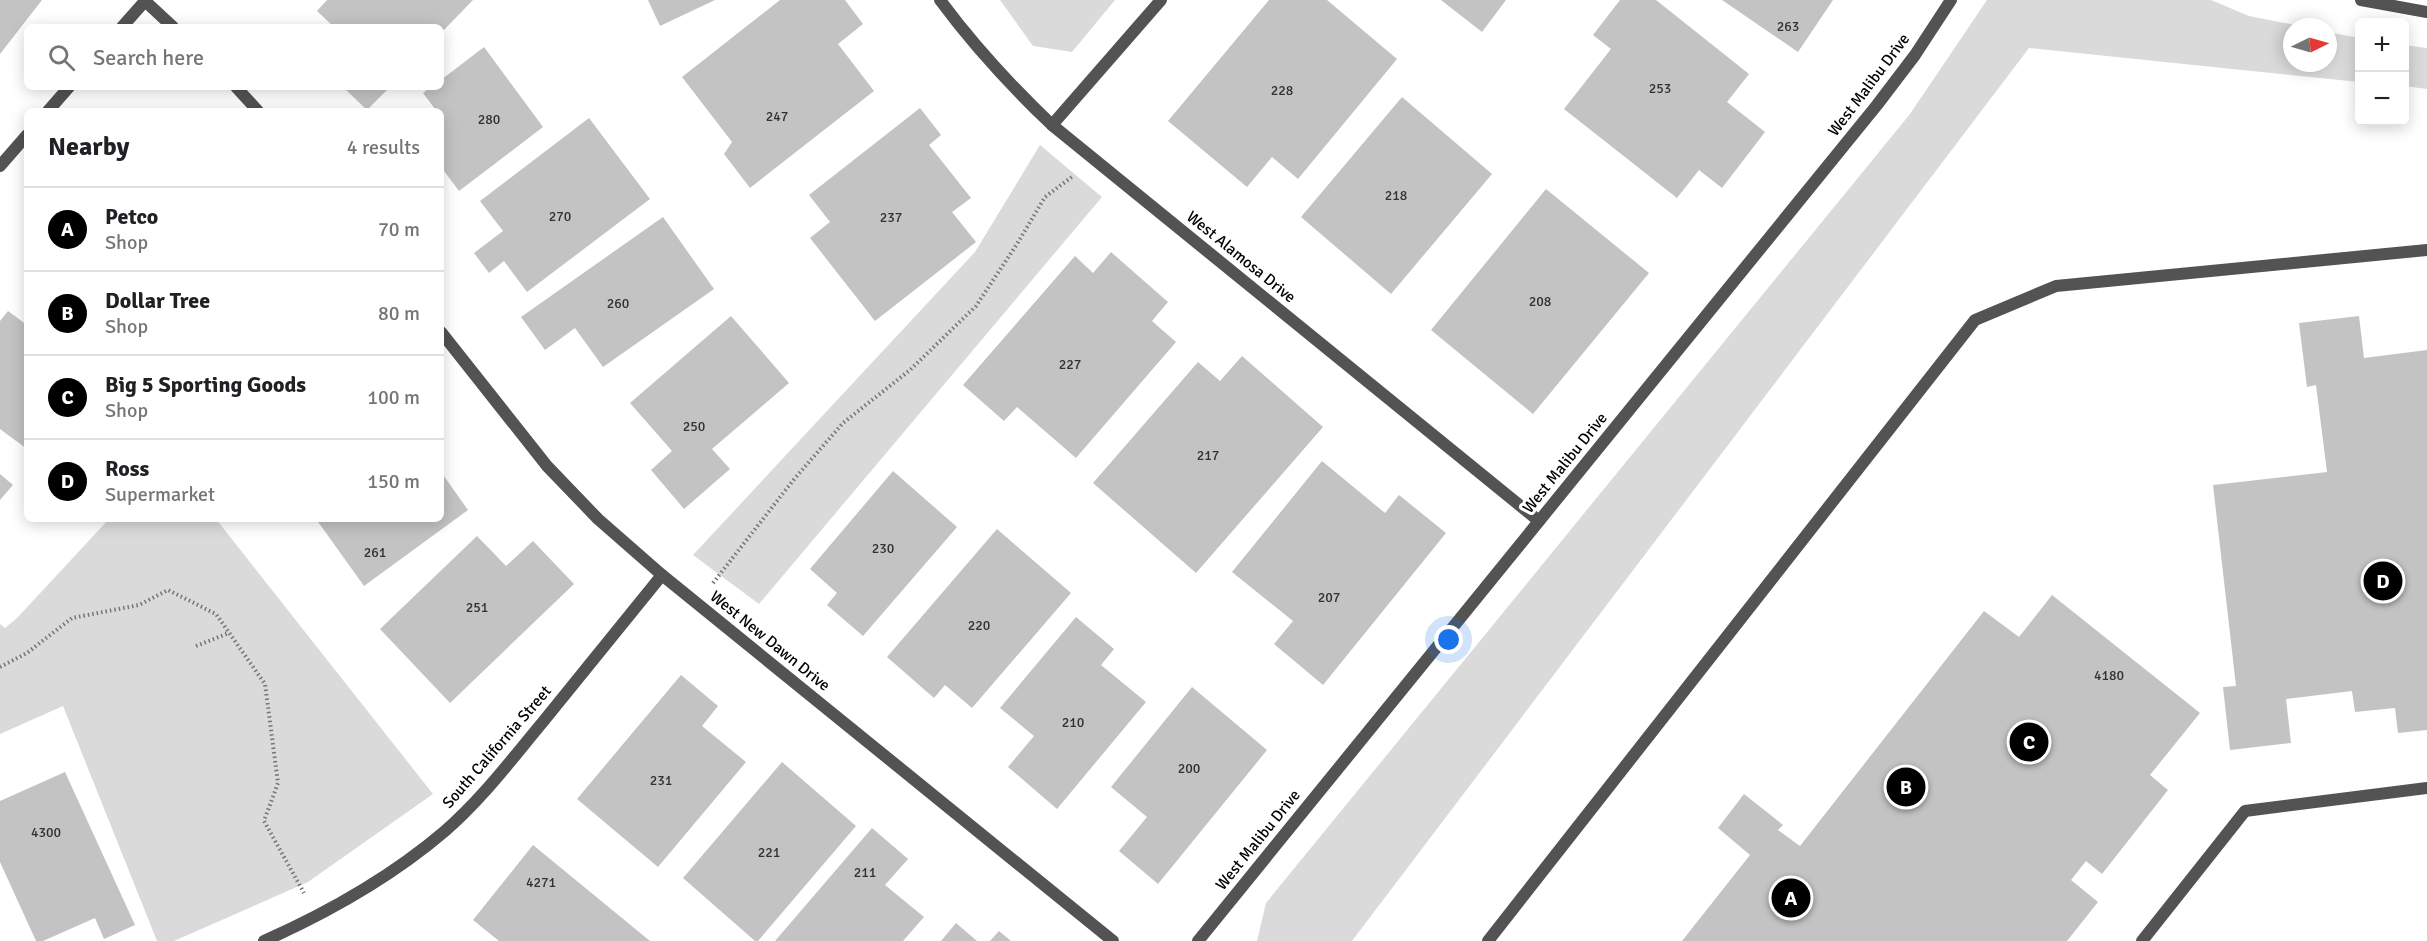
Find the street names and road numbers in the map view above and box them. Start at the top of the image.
street label: West Malibu Drive [1824,30,1914,140]
street label: West Alamosa Drive [1182,207,1300,307]
street label: West Malibu Drive [1518,409,1612,517]
street label: West New Dawn Drive [706,586,834,696]
street label: South California Street [438,681,556,812]
street label: West Malibu Drive [1211,786,1305,894]

